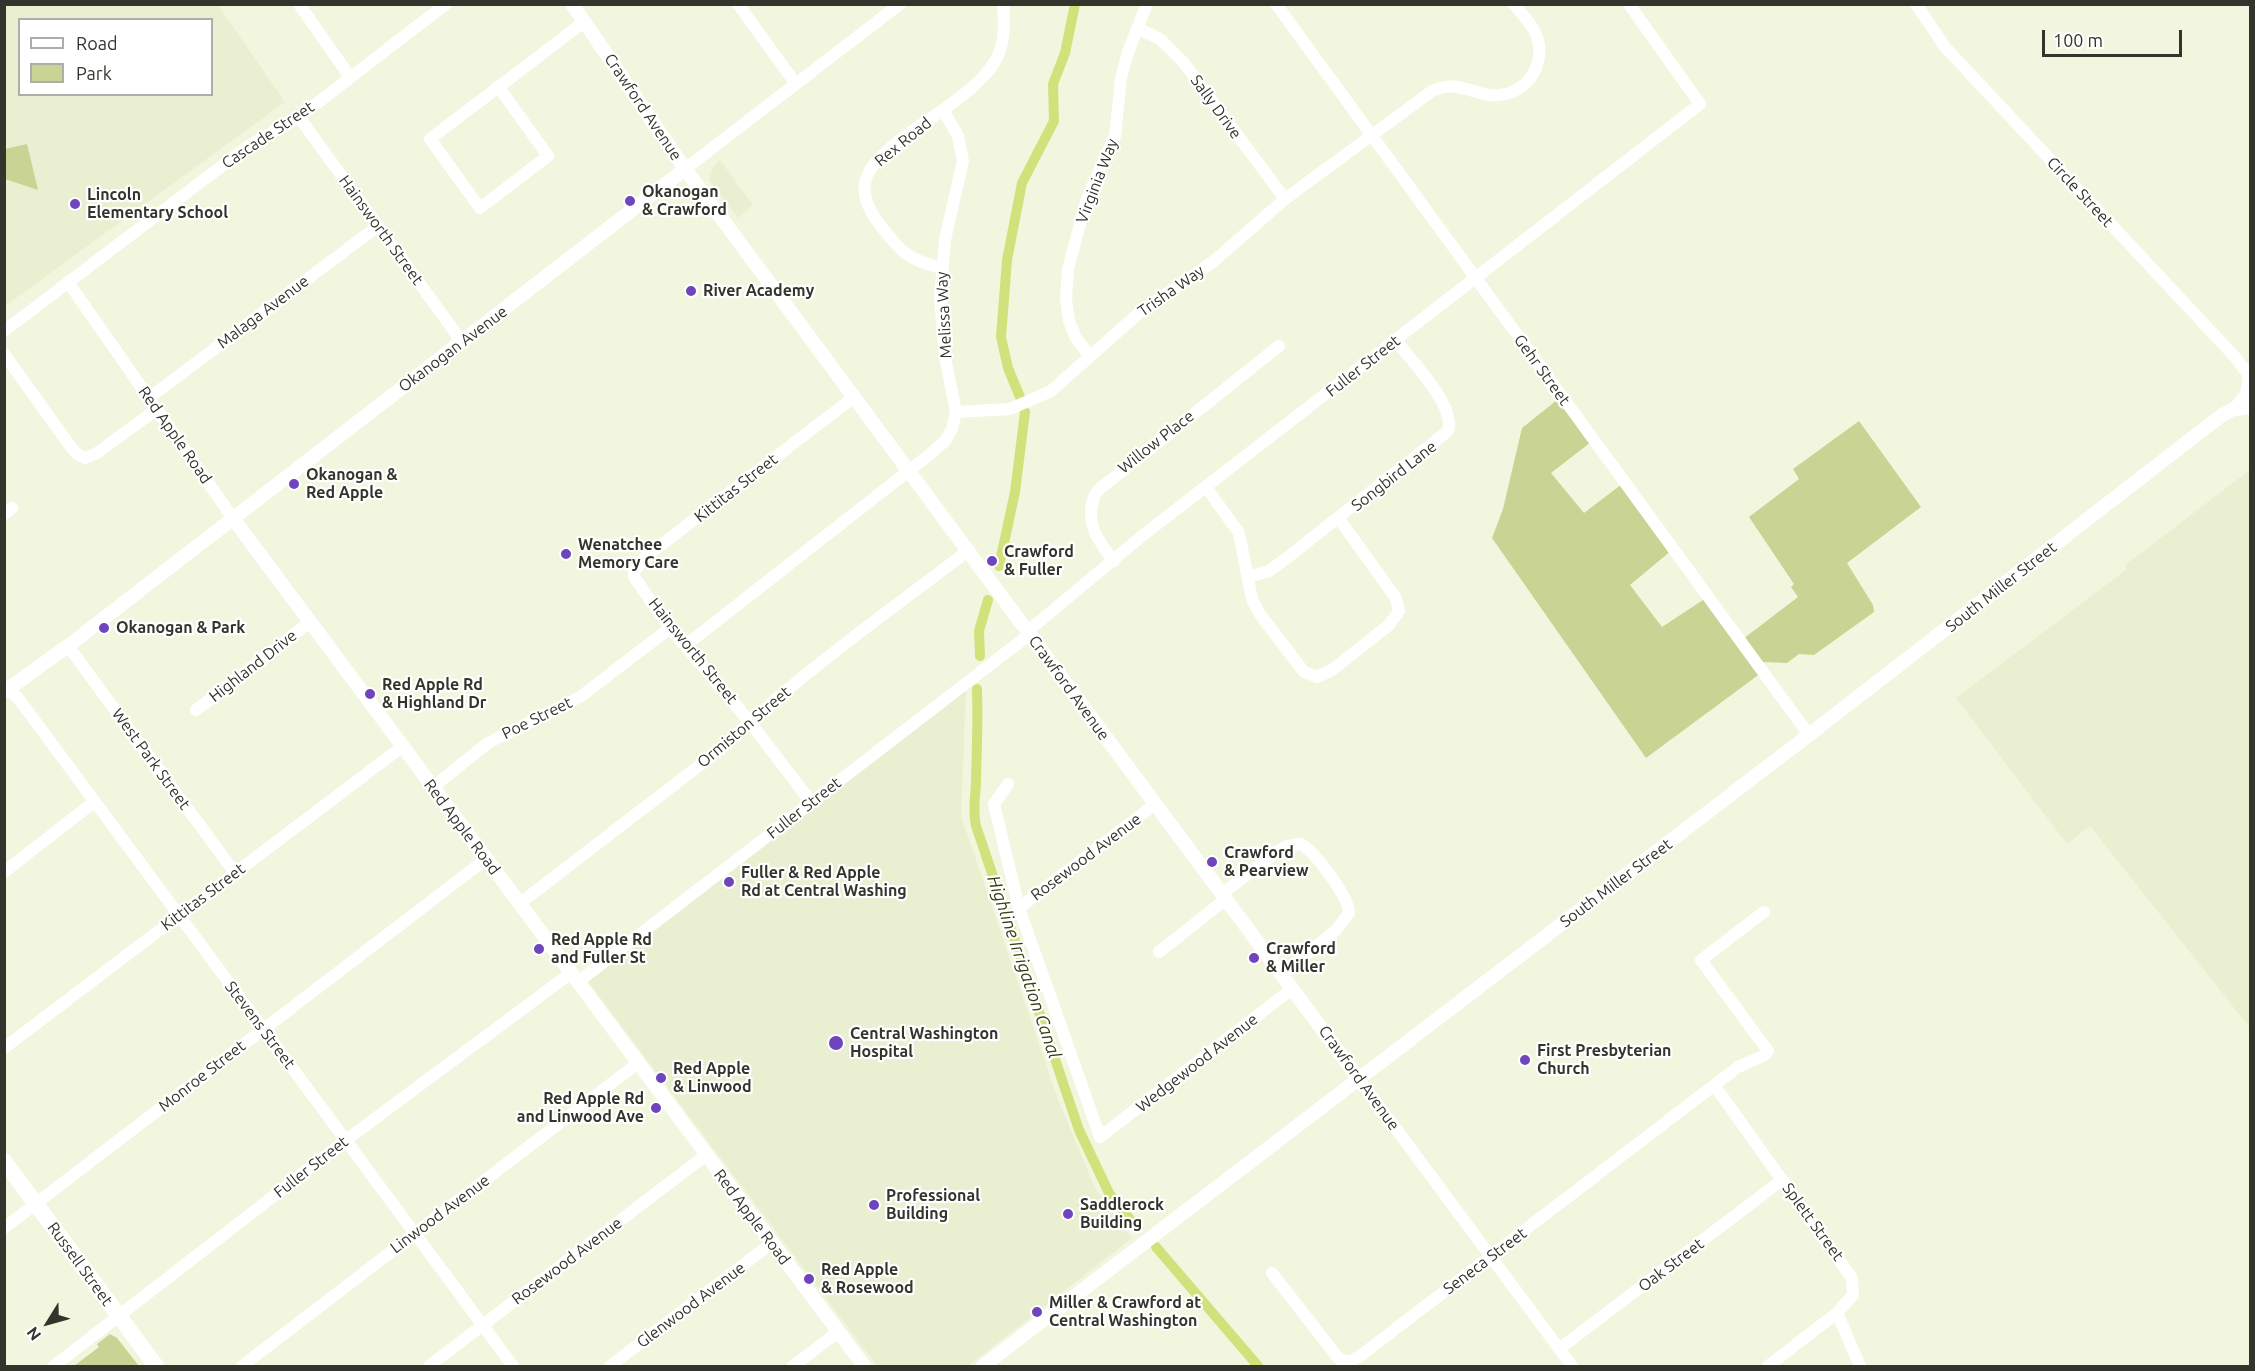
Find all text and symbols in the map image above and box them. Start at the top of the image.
legend [18,18,213,96]
scale bar [2045,18,2184,56]
text: 100 m [2053,30,2103,50]
text: Road [76,33,118,53]
street label: Crawford Avenue [600,50,686,164]
text: Park [76,63,112,83]
street label: Sally Drive [1186,71,1246,143]
street label: Cascade Street [218,97,318,173]
street label: Rex Road [871,113,935,171]
street label: Virginia Way [1072,136,1122,226]
street label: Circle Street [2043,153,2117,231]
street label: Hainsworth Street [335,171,427,289]
place label: Okanogan & Crawford [642,182,727,220]
place label: Lincoln Elementary School [87,185,228,223]
marker: Okanogan & Crawford [623,194,637,208]
marker: Lincoln Elementary School [68,197,82,211]
street label: Trisha Way [1134,261,1208,321]
street label: Malaga Avenue [213,271,313,353]
street label: Melissa Way [932,271,956,359]
place label: River Academy [703,281,814,301]
marker: River Academy [684,284,698,298]
street label: Okanogan Avenue [395,302,511,396]
street label: Fuller Street [1322,331,1404,401]
street label: Gehr Street [1510,331,1574,409]
street label: Red Apple Road [134,383,216,487]
street label: Willow Place [1114,406,1198,478]
street label: Songbird Lane [1348,437,1440,515]
street label: Kittitas Street [691,450,781,526]
place label: Okanogan & Red Apple [306,465,397,503]
marker: Okanogan & Red Apple [287,477,301,491]
place label: Wenatchee Memory Care [578,535,679,573]
street label: South Miller Street [1942,538,2060,636]
place label: Crawford & Fuller [1004,542,1074,580]
marker: Wenatchee Memory Care [559,547,573,561]
marker: Crawford & Fuller [985,554,999,568]
street label: Hainsworth Street [644,594,742,708]
place label: Okanogan & Park [116,618,245,638]
marker: Okanogan & Park [97,621,111,635]
street label: Highland Drive [205,626,301,706]
street label: Crawford Avenue [1025,632,1113,744]
place label: Red Apple Rd & Highland Dr [382,675,486,713]
street label: Ormiston Street [693,682,795,772]
marker: Red Apple Rd & Highland Dr [363,687,377,701]
street label: Poe Street [499,693,575,743]
street label: West Park Street [108,705,194,813]
street label: Fuller Street [763,773,845,843]
street label: Red Apple Road [420,776,504,878]
street label: Rosewood Avenue [1027,809,1145,905]
street label: South Miller Street [1556,835,1676,931]
place label: Crawford & Pearview [1224,843,1308,881]
marker: Crawford & Pearview [1205,855,1219,869]
street label: Kittitas Street [157,859,249,935]
place label: Fuller & Red Apple Rd at Central Washing [741,863,907,901]
water label: Highline Irrigation Canal [982,873,1066,1061]
marker: Fuller & Red Apple Rd at Central Washing [722,875,736,889]
place label: Red Apple Rd and Fuller St [551,930,652,968]
place label: Crawford & Miller [1266,939,1336,977]
marker: Red Apple Rd and Fuller St [532,942,546,956]
marker: Crawford & Miller [1247,951,1261,965]
street label: Stevens Street [221,977,299,1073]
street label: Wedgewood Avenue [1132,1010,1262,1116]
street label: Crawford Avenue [1315,1022,1403,1134]
place label: Central Washington Hospital [850,1024,998,1062]
marker: Central Washington Hospital [827,1034,845,1052]
street label: Monroe Street [155,1036,249,1116]
place label: First Presbyterian Church [1537,1041,1671,1079]
marker: First Presbyterian Church [1518,1053,1532,1067]
place label: Red Apple & Linwood [673,1059,752,1097]
marker: Red Apple & Linwood [654,1071,668,1085]
place label: Red Apple Rd and Linwood Ave [517,1089,644,1127]
marker: Red Apple Rd and Linwood Ave [649,1101,663,1115]
street label: Fuller Street [270,1132,352,1202]
street label: Red Apple Road [710,1166,794,1268]
street label: Linwood Avenue [387,1170,493,1258]
street label: Splett Street [1778,1179,1848,1265]
place label: Professional Building [886,1186,980,1224]
place label: Saddlerock Building [1080,1195,1164,1233]
marker: Professional Building [867,1198,881,1212]
marker: Saddlerock Building [1061,1207,1075,1221]
street label: Rosewood Avenue [508,1213,626,1309]
street label: Russell Street [43,1218,117,1310]
street label: Seneca Street [1440,1224,1530,1298]
street label: Oak Street [1634,1234,1708,1296]
street label: Glenwood Avenue [633,1258,749,1352]
place label: Red Apple & Rosewood [821,1260,914,1298]
marker: Red Apple & Rosewood [802,1272,816,1286]
north arrow [18,1293,78,1353]
place label: Miller & Crawford at Central Washington [1049,1293,1201,1331]
marker: Miller & Crawford at Central Washington [1030,1305,1044,1319]
text: N [23,1324,44,1344]

